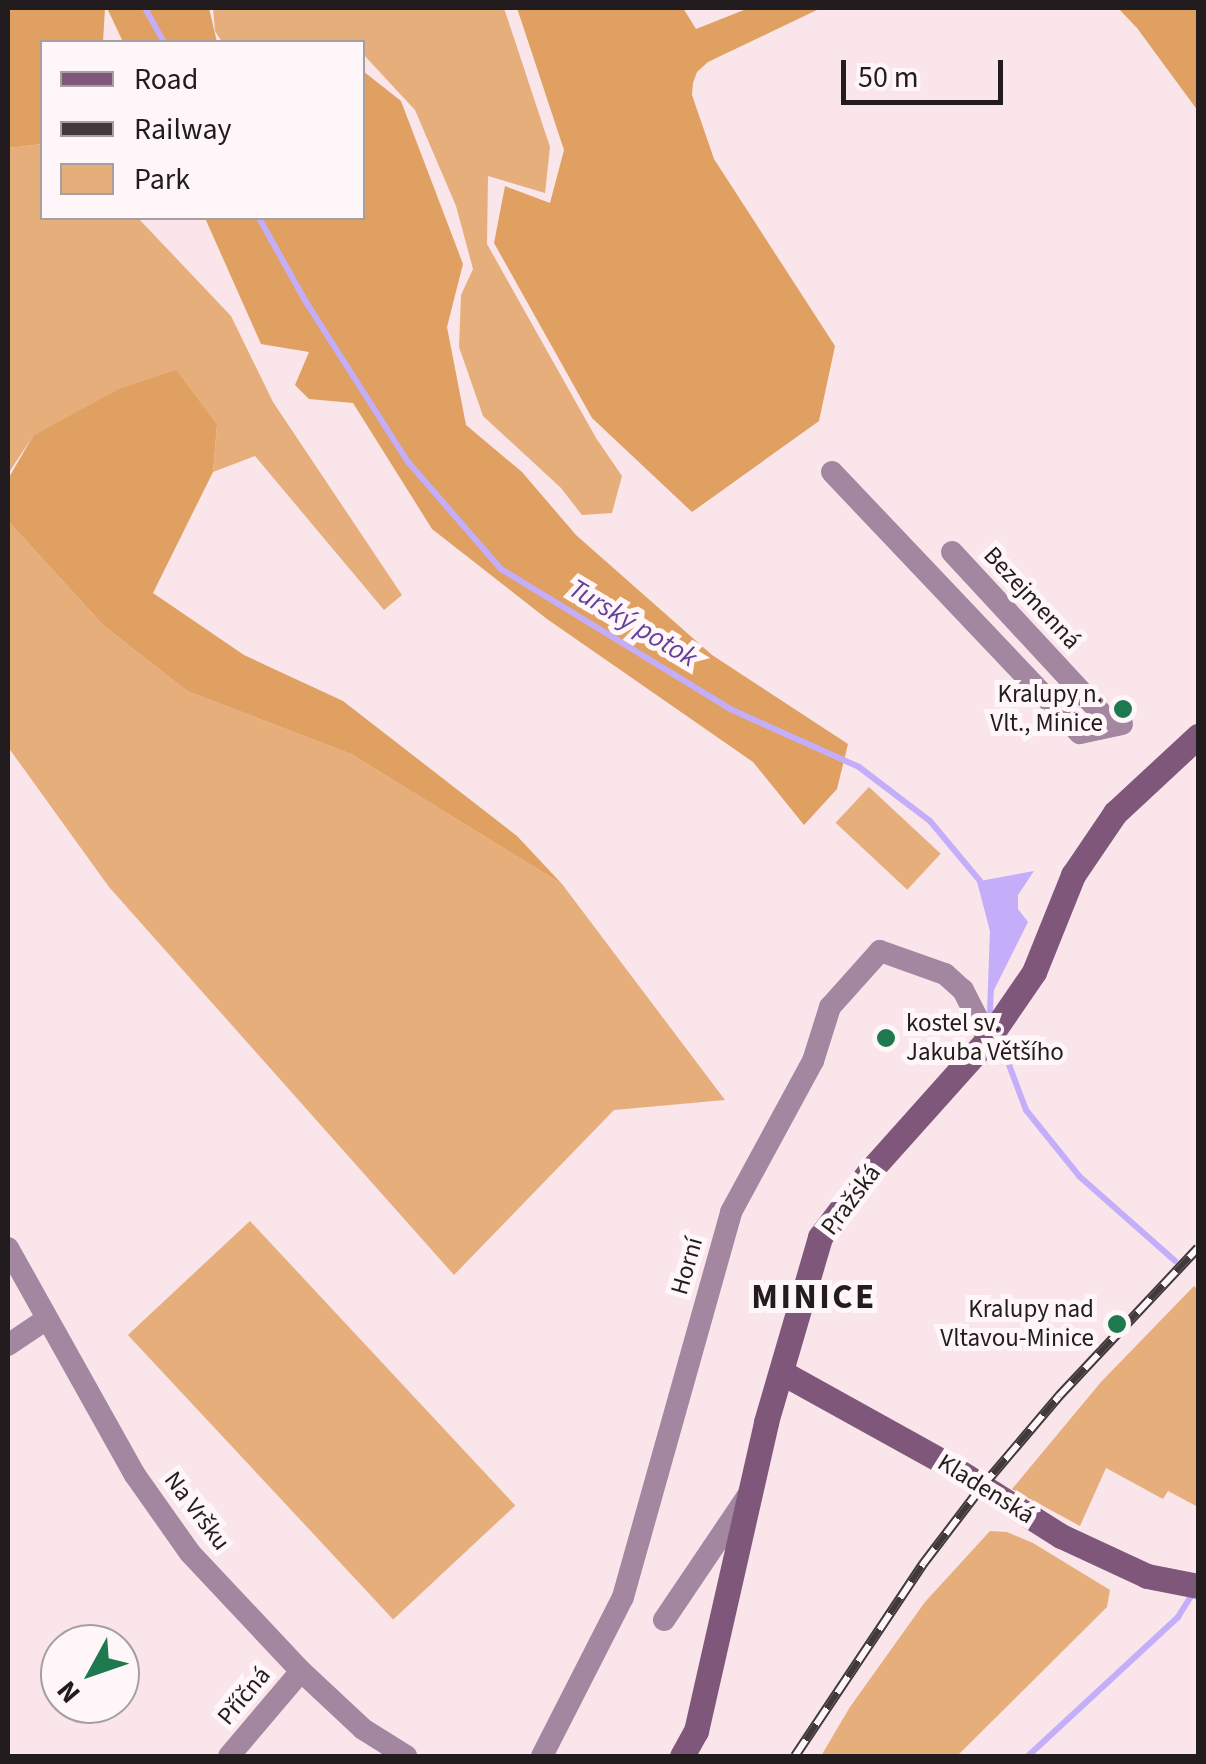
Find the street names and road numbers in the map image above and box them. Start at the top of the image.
street label: Bezejmenná [977,541,1087,655]
street label: Pražská [815,1159,887,1241]
street label: Horní [665,1234,709,1298]
street label: Kladenská [932,1448,1040,1530]
street label: Na Vršku [158,1466,236,1556]
street label: Příčná [211,1661,277,1731]

